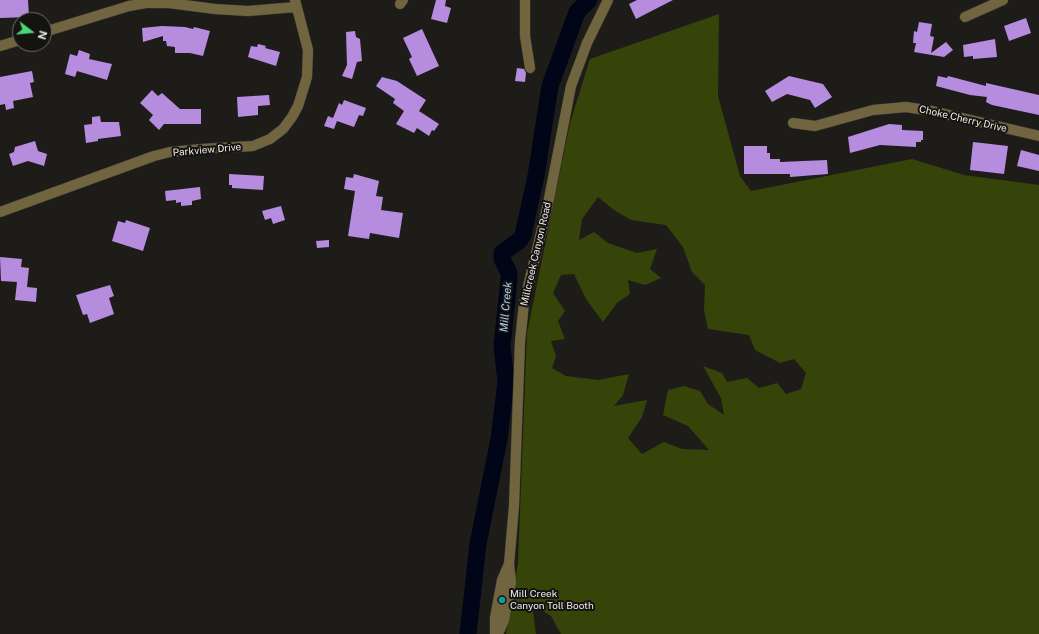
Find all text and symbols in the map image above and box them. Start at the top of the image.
north arrow [12,12,52,52]
text: N [36,29,50,41]
street label: Choke Cherry Drive [918,103,1008,135]
street label: Parkview Drive [172,141,242,159]
street label: Millcreek Canyon Road [518,201,554,307]
water label: Mill Creek [497,281,515,333]
place label: Mill Creek Canyon Toll Booth [510,588,594,612]
marker: Mill Creek Canyon Toll Booth [497,595,507,605]

